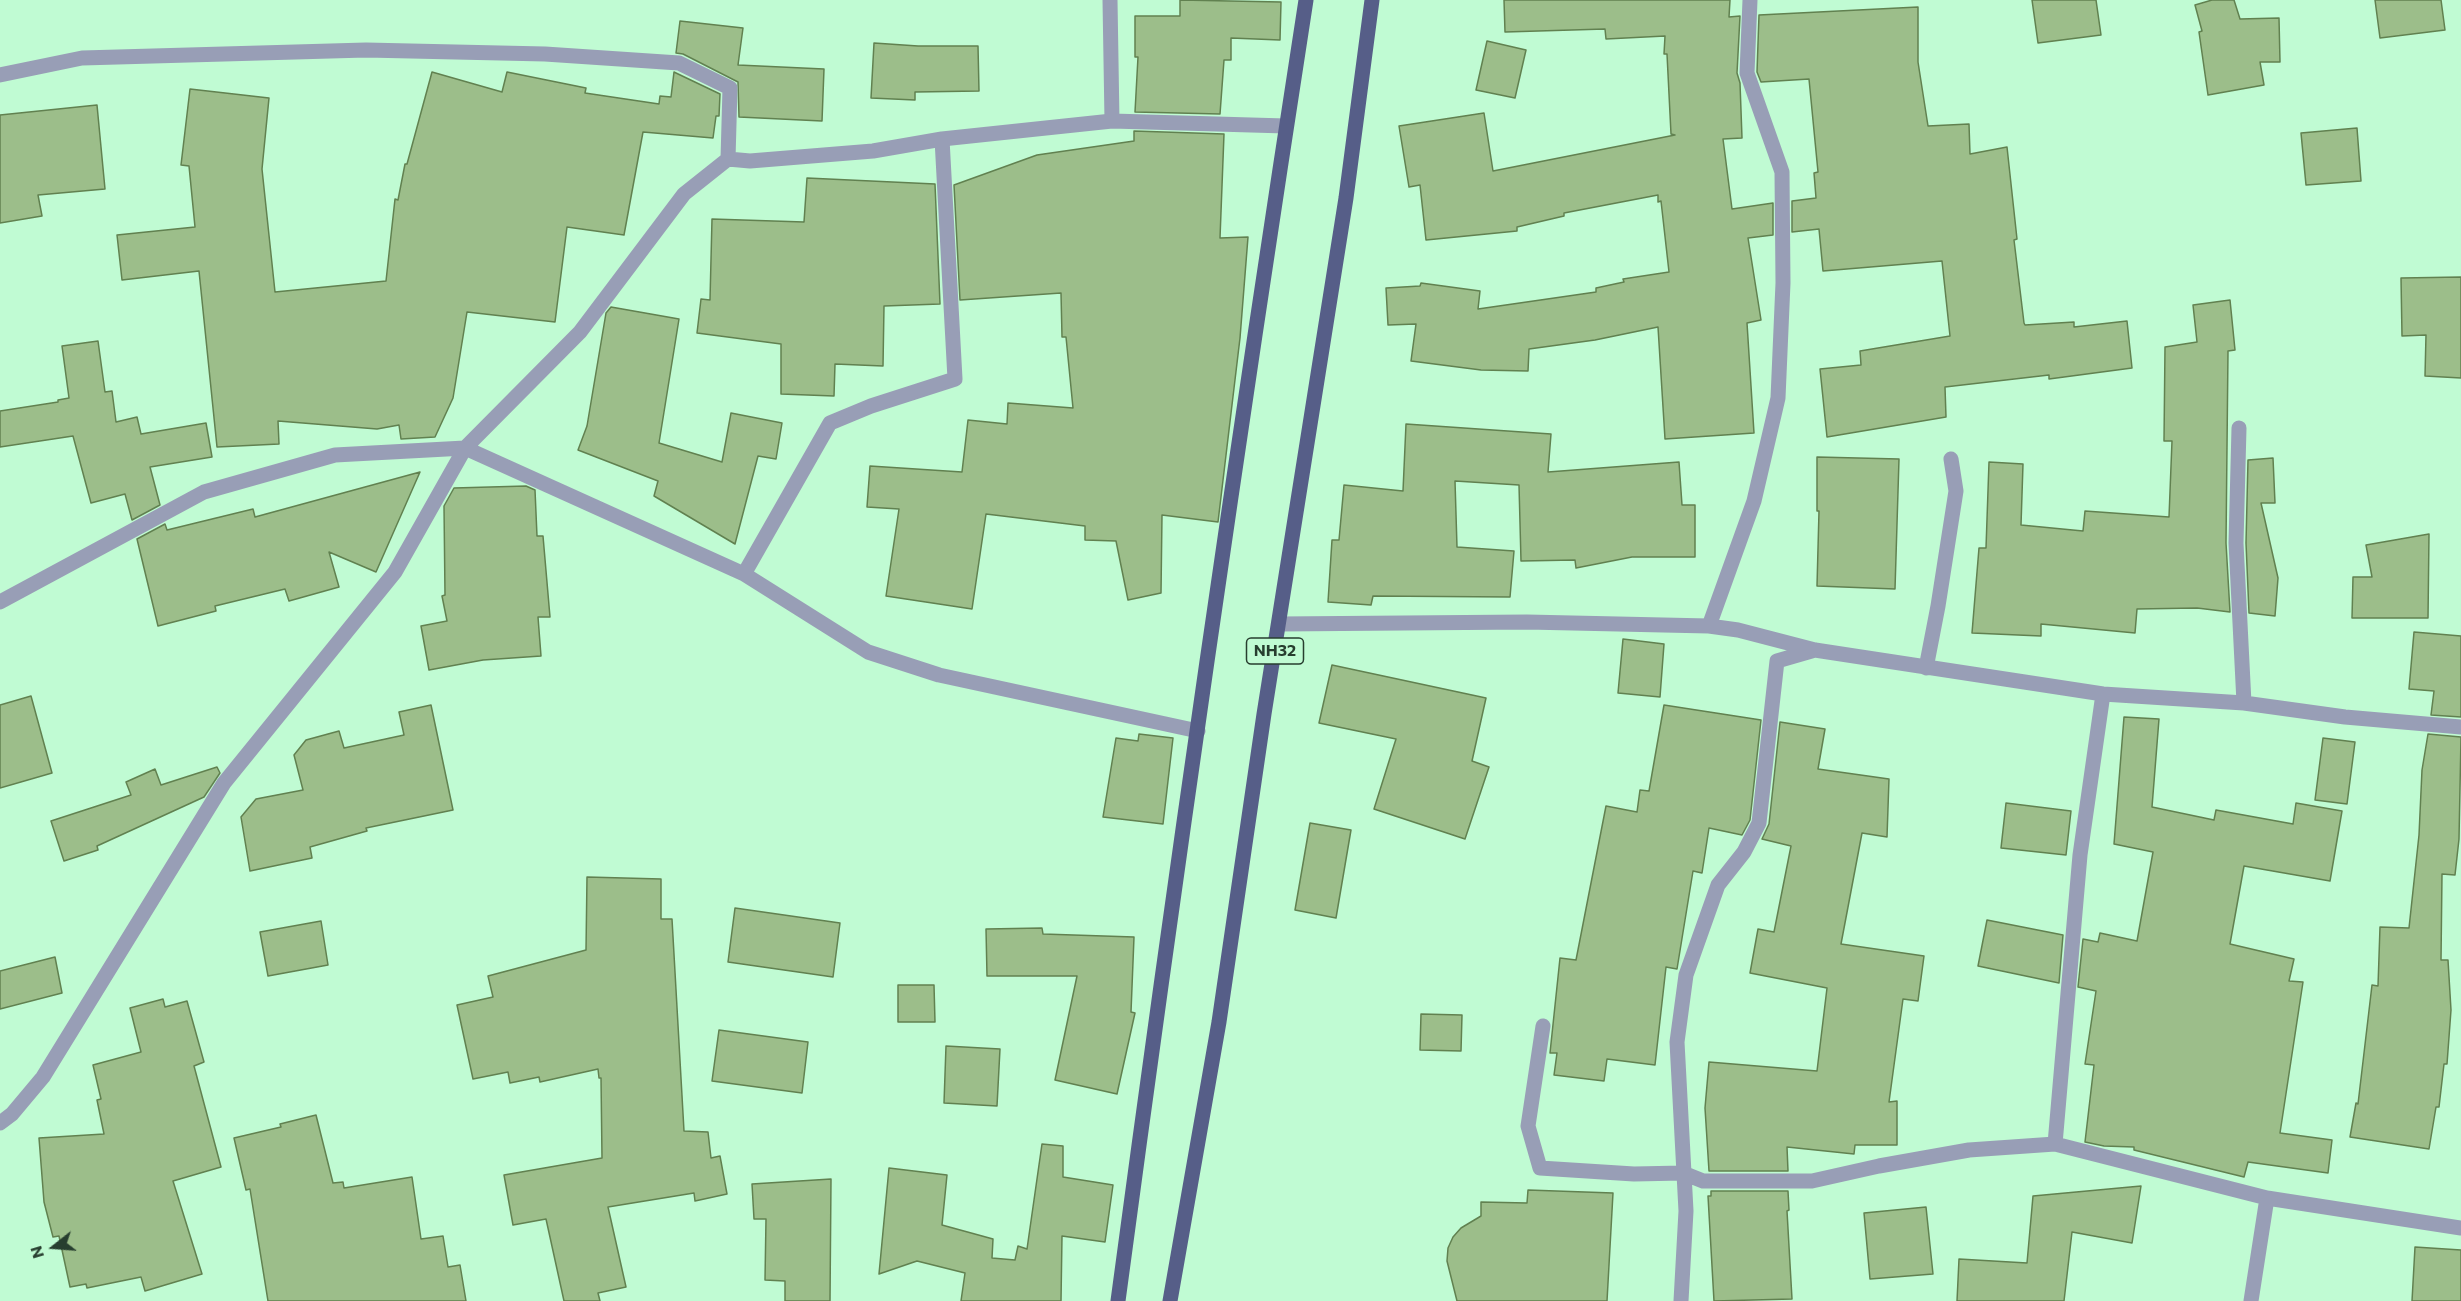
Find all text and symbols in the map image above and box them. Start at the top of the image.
road number: NH32 [1246,638,1304,664]
north arrow [24,1217,84,1277]
text: N [25,1244,47,1261]

